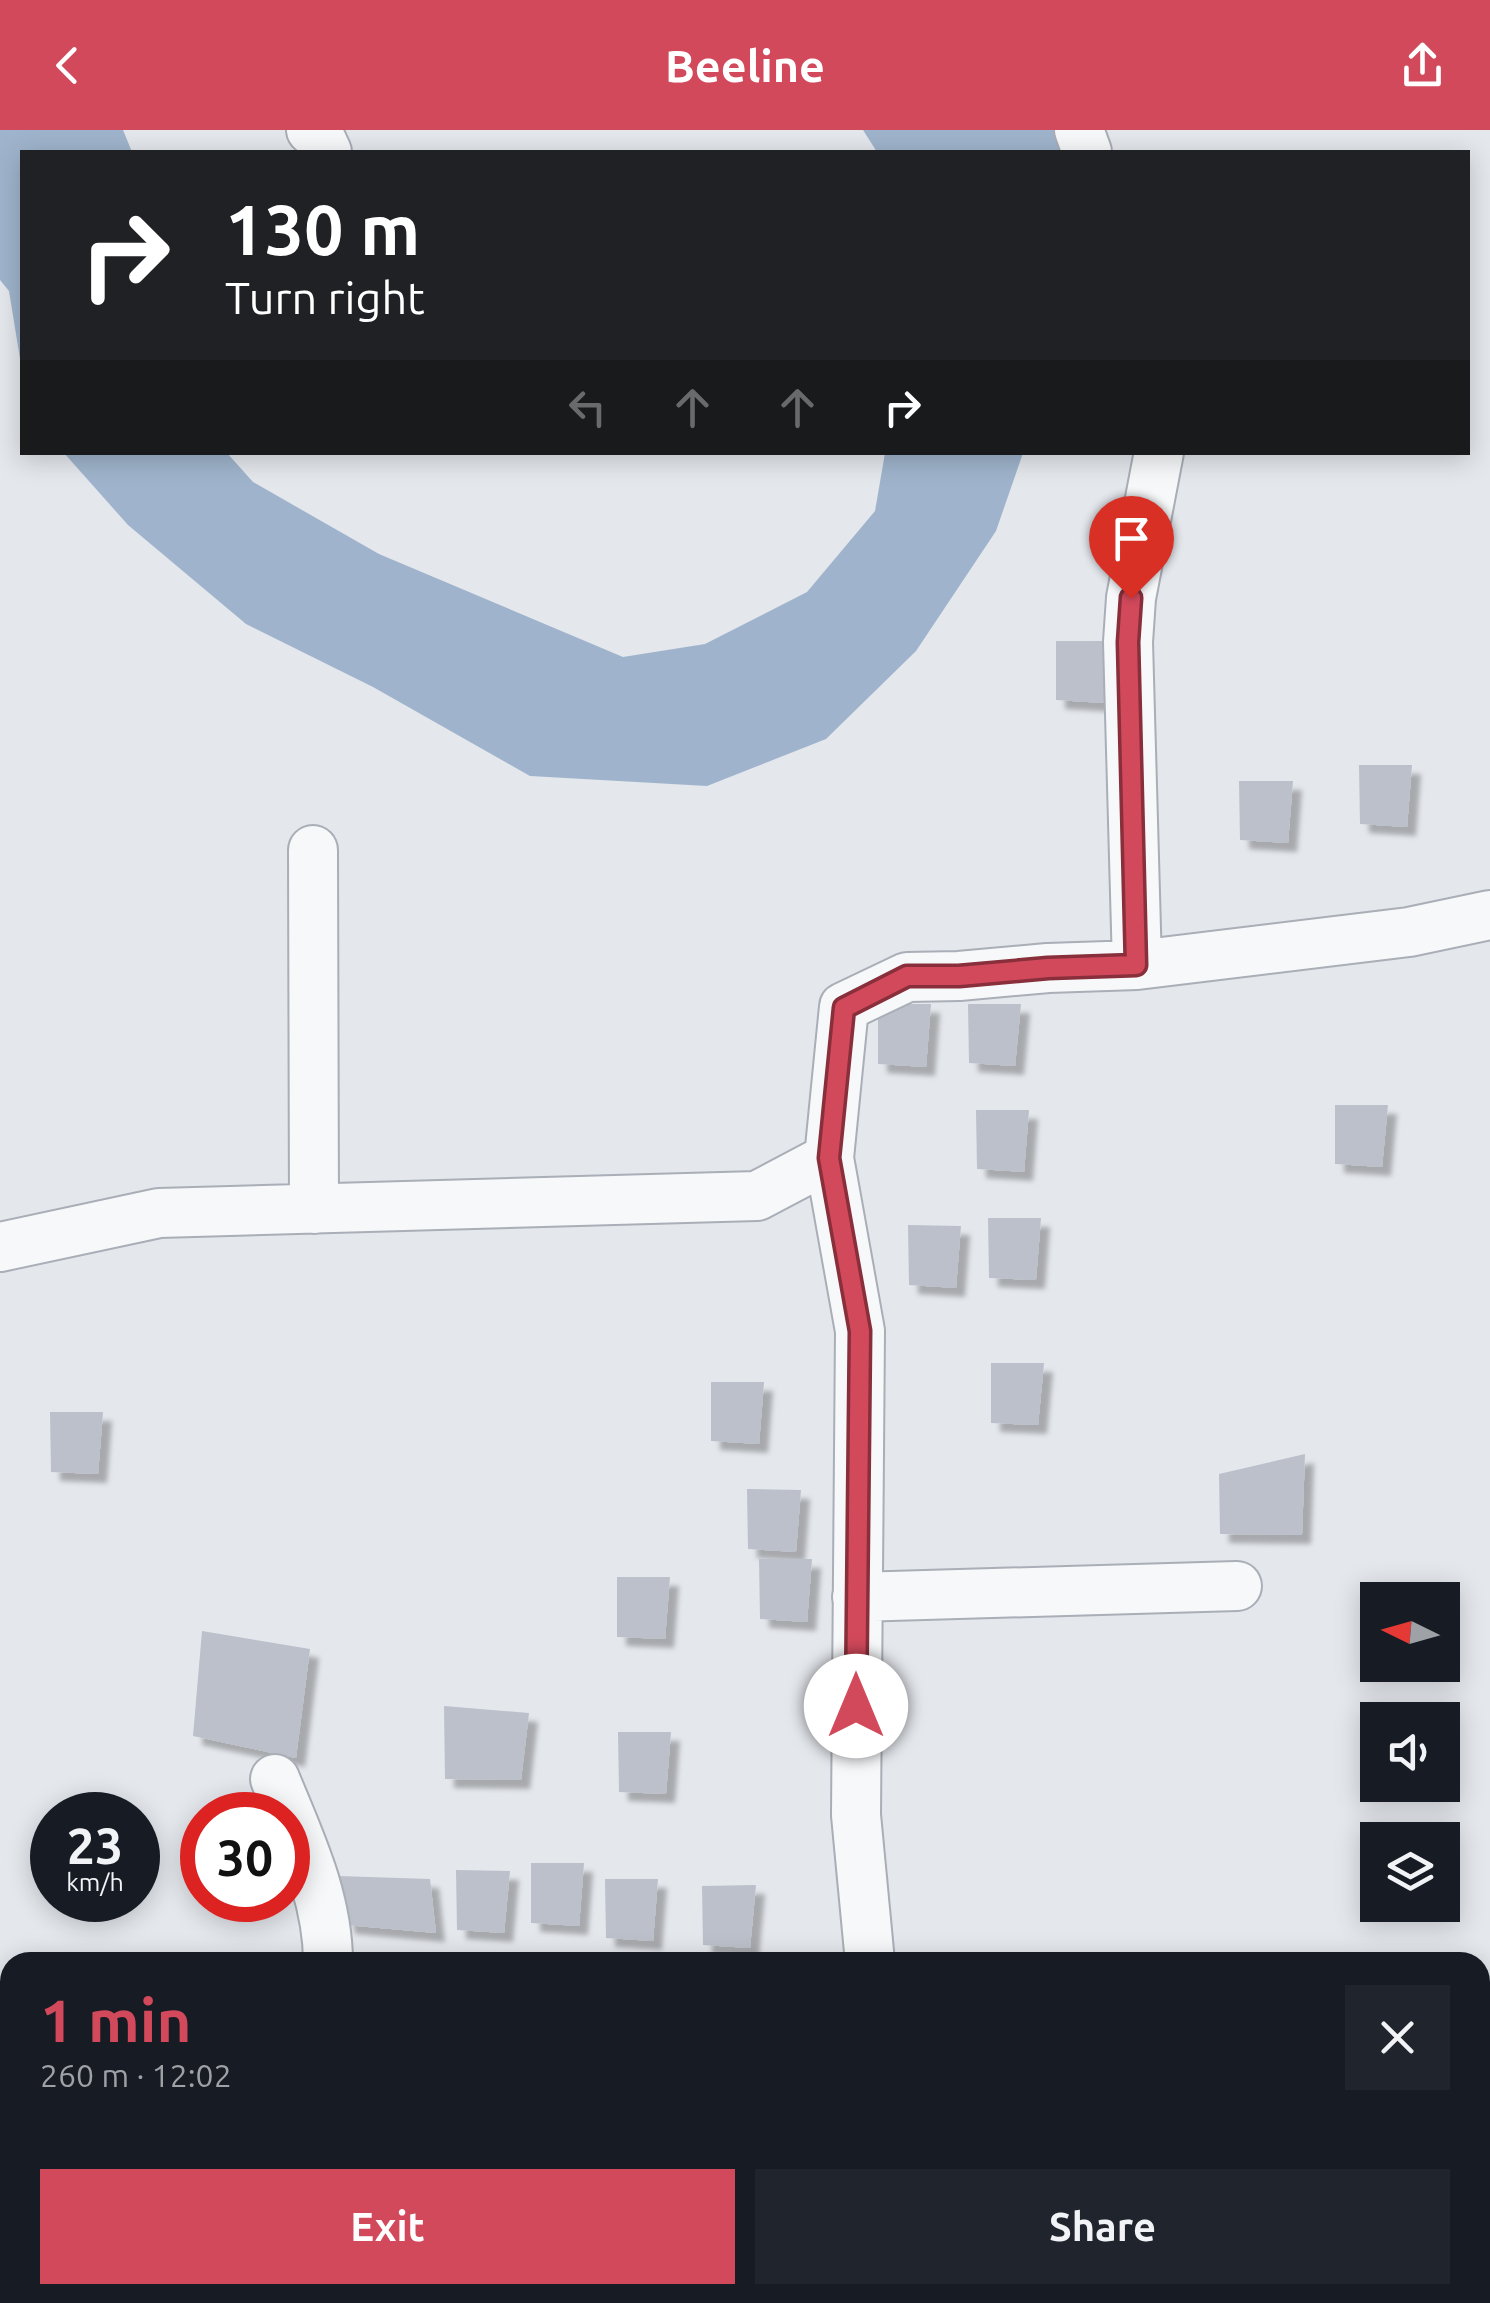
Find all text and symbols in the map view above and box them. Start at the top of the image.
icon: back [40,38,95,93]
icon: share [1395,38,1450,93]
text: Beeline [665,40,825,91]
icon: right [60,190,190,320]
text: 130 m [225,190,420,268]
text: Turn right [225,272,425,323]
icon: left [560,380,615,435]
icon: ahead [665,380,720,435]
icon: ahead [770,380,825,435]
icon: right [875,380,930,435]
pin [1089,496,1174,599]
icon: arrive [1104,511,1159,566]
north arrow [1360,1582,1460,1682]
map controls [1360,1582,1460,1922]
position arrow [804,1654,908,1758]
button: sound [1360,1702,1460,1802]
speed limit sign: 30 [180,1792,310,1922]
text: 23 [67,1817,123,1873]
button: layers [1360,1822,1460,1922]
text: km/h [66,1868,124,1896]
button: close [1345,1985,1450,2090]
text: 1 min [40,1986,192,2053]
text: 260 m · 12:02 [40,2057,232,2093]
button: Exit [40,2169,735,2284]
button: Share [755,2169,1450,2284]

